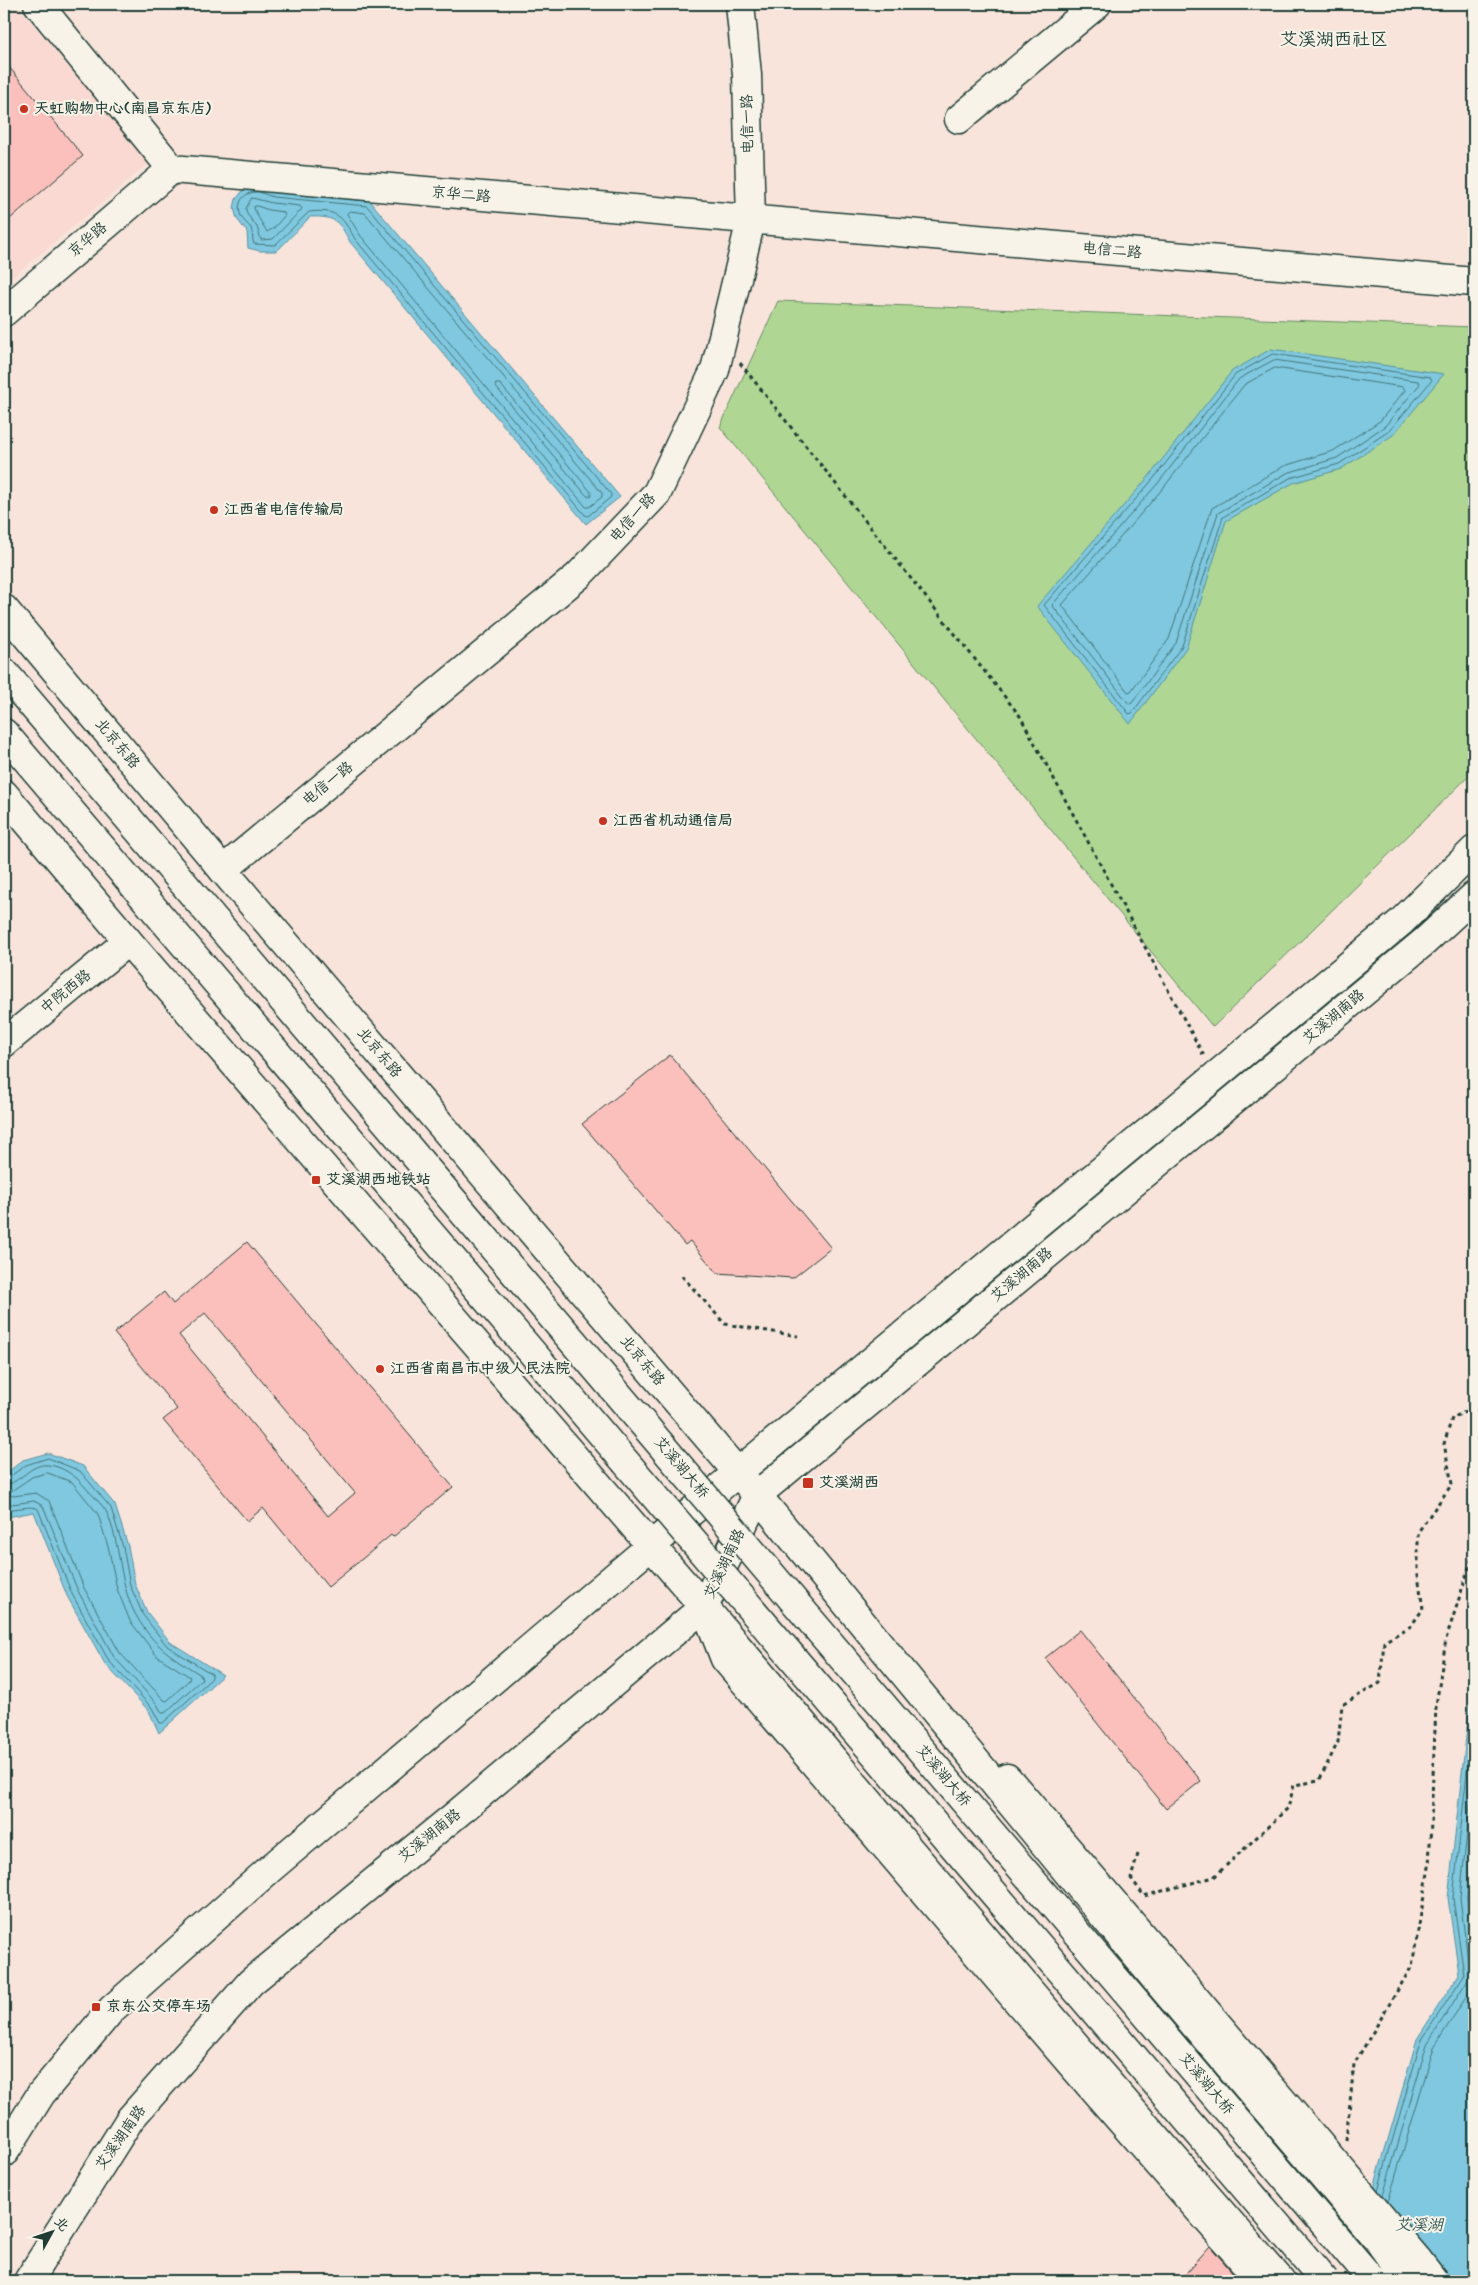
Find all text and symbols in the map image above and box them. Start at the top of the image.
district label: 艾溪湖西社区 [1280,28,1388,52]
street label: 电信一路 [737,94,759,154]
place label: 天虹购物中心(南昌京东店) [34,99,211,119]
marker: 天虹购物中心(南昌京东店) [18,103,30,115]
street label: 京华二路 [430,182,492,208]
street label: 京华路 [64,218,112,262]
street label: 电信二路 [1081,238,1143,264]
street label: 电信一路 [605,489,661,547]
place label: 江西省电信传输局 [224,500,344,520]
marker: 江西省电信传输局 [208,504,220,516]
street label: 北京东路 [90,715,144,773]
street label: 电信一路 [298,757,358,811]
place label: 江西省机动通信局 [613,811,733,831]
marker: 江西省机动通信局 [597,815,609,827]
street label: 中院西路 [36,965,96,1019]
street label: 艾溪湖南路 [1299,985,1369,1049]
street label: 北京东路 [352,1024,406,1082]
place label: 艾溪湖西地铁站 [326,1170,431,1190]
marker: 艾溪湖西地铁站 [310,1174,322,1186]
street label: 艾溪湖南路 [987,1243,1057,1307]
street label: 北京东路 [615,1332,669,1390]
place label: 江西省南昌市中级人民法院 [390,1359,570,1379]
marker: 江西省南昌市中级人民法院 [374,1363,386,1375]
street label: 艾溪湖大桥 [649,1433,713,1503]
place label: 艾溪湖西 [819,1473,879,1493]
marker: 艾溪湖西 [801,1476,815,1490]
street label: 艾溪湖南路 [700,1526,750,1602]
street label: 艾溪湖大桥 [911,1741,975,1811]
street label: 艾溪湖南路 [395,1805,465,1867]
place label: 京东公交停车场 [106,1997,211,2017]
marker: 京东公交停车场 [90,2001,102,2013]
street label: 艾溪湖大桥 [1174,2049,1238,2119]
street label: 艾溪湖南路 [91,2102,151,2174]
north arrow [28,2208,78,2258]
text: 北 [50,2213,73,2235]
water label: 艾溪湖 [1395,2215,1445,2236]

